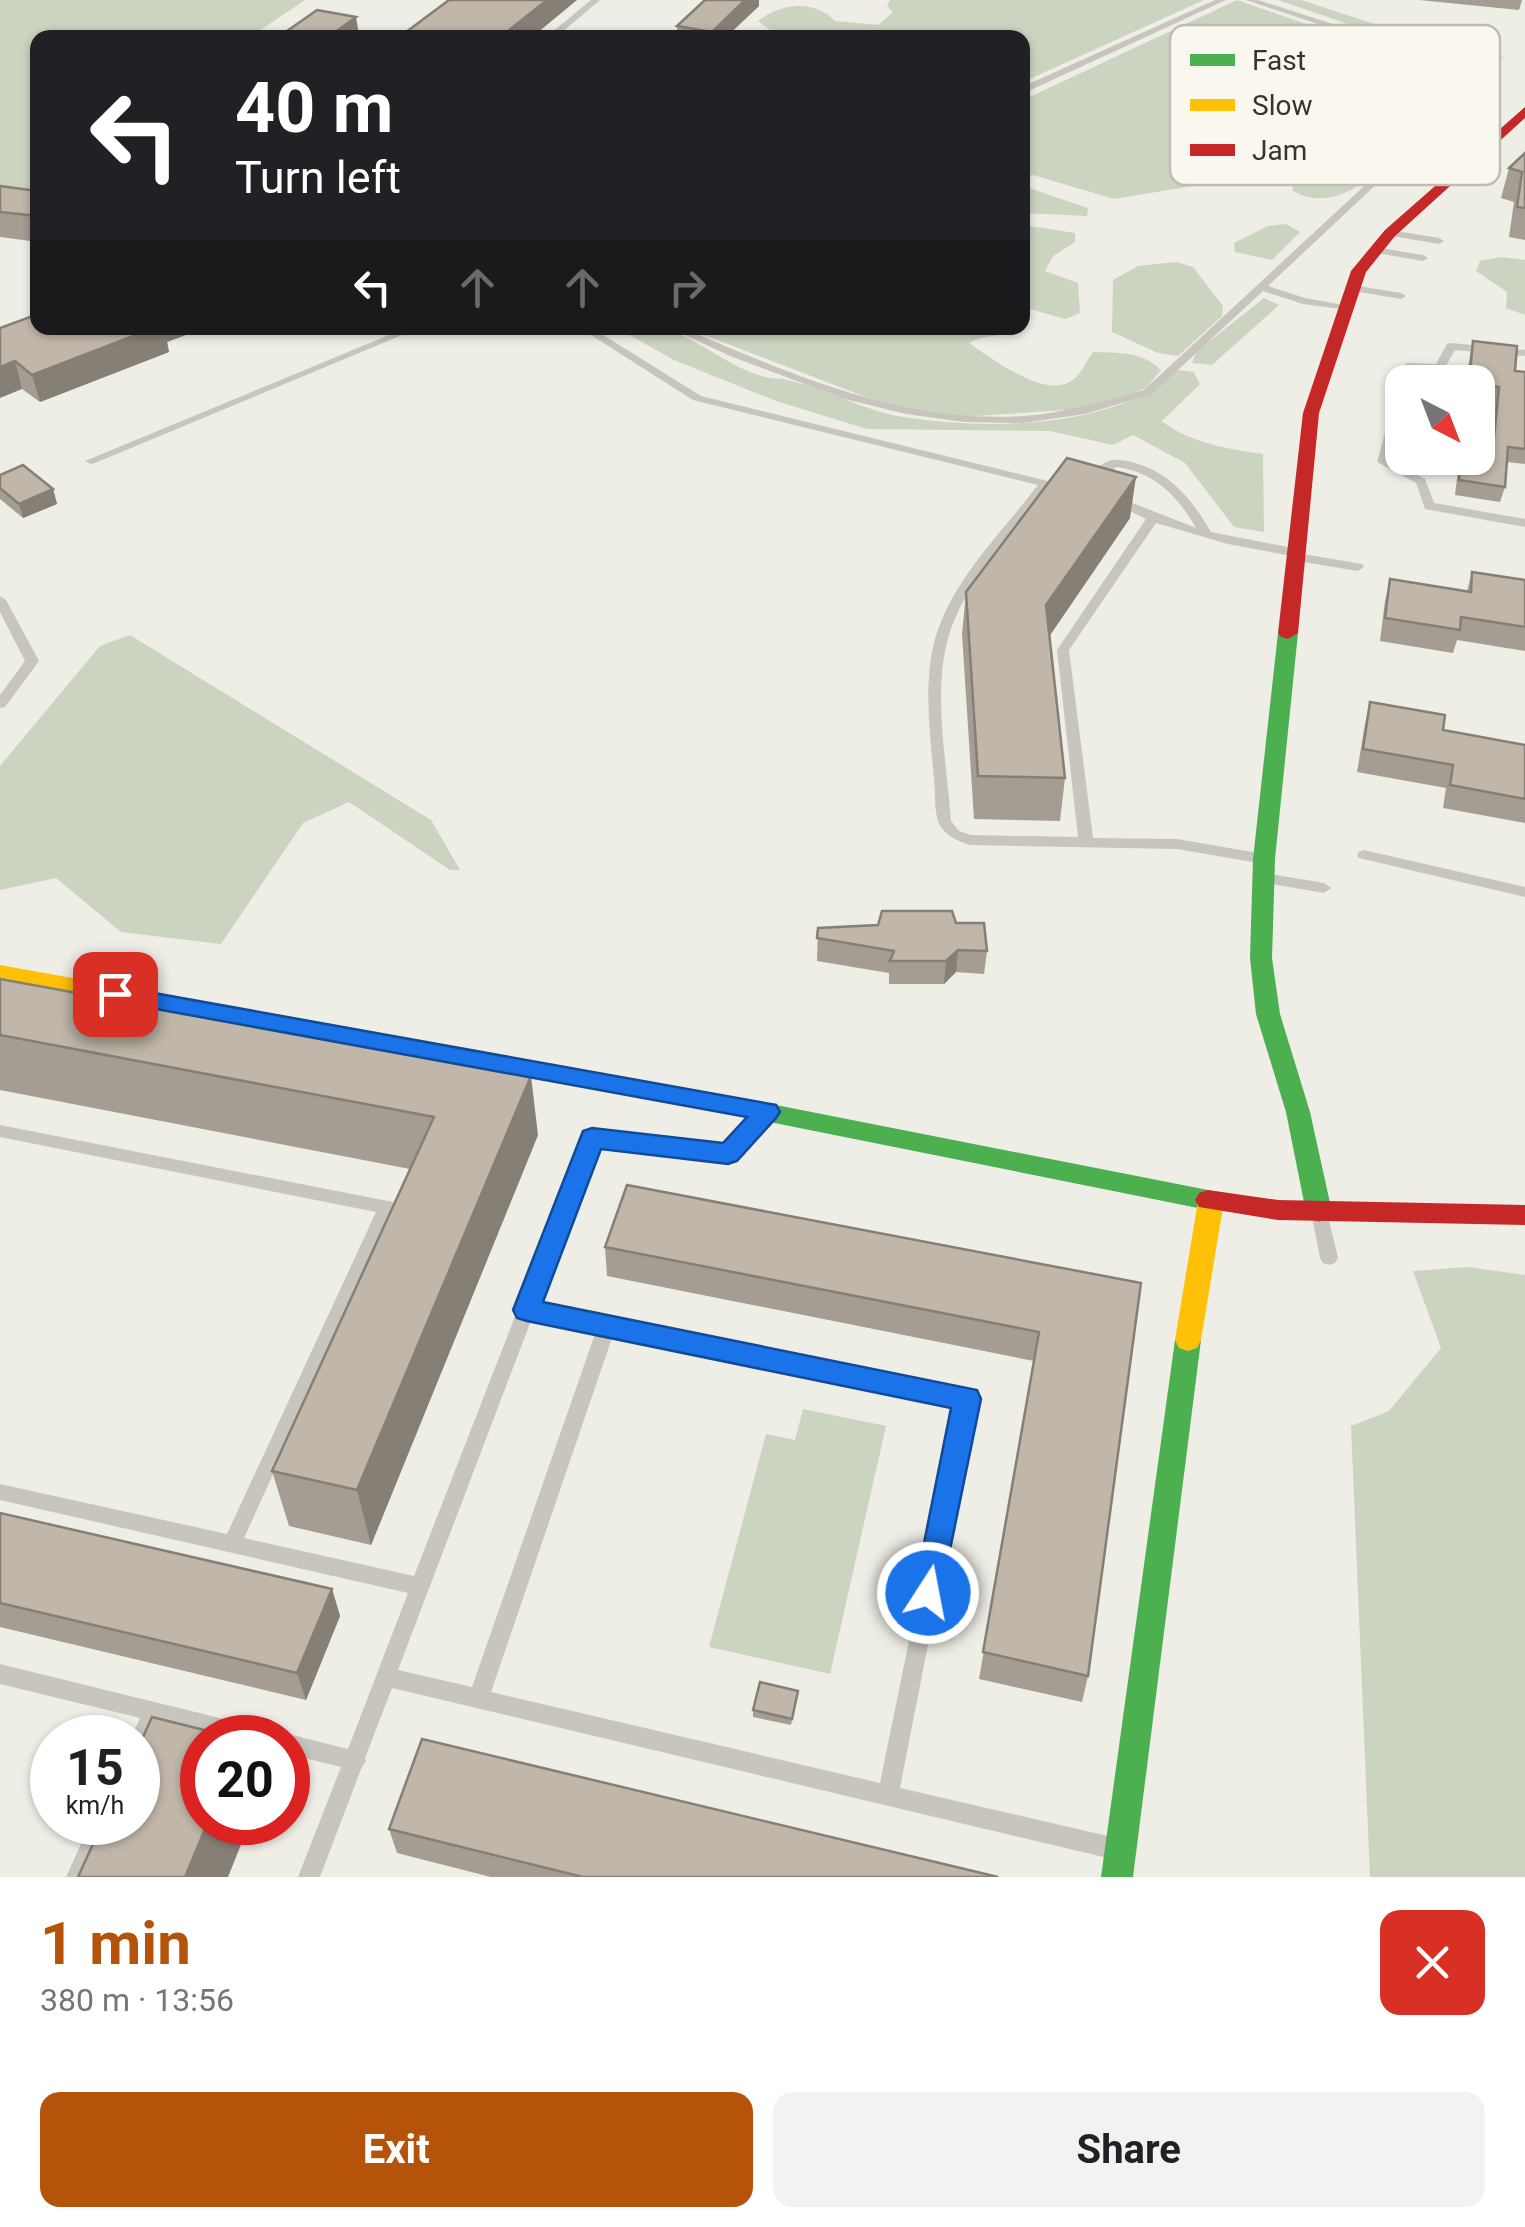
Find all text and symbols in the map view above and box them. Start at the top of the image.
legend [1170,25,1500,185]
text: Fast [1252,44,1306,77]
text: 40 m [235,67,393,149]
icon: left [70,70,200,200]
text: Slow [1252,89,1312,122]
text: Jam [1252,134,1307,167]
text: Turn left [235,151,401,204]
icon: left [345,260,400,315]
icon: ahead [450,260,505,315]
icon: ahead [555,260,610,315]
icon: right [660,260,715,315]
north arrow [1385,365,1495,475]
map controls [1385,365,1495,475]
pin [73,952,158,1037]
icon: arrive [88,967,143,1022]
position arrow [876,1541,980,1645]
speed limit sign: 20 [180,1715,310,1845]
text: 15 [66,1739,124,1797]
text: km/h [66,1791,124,1820]
text: 1 min [40,1908,191,1979]
button: close [1380,1910,1485,2015]
text: 380 m · 13:56 [40,1981,234,2019]
button: Exit [40,2092,753,2207]
button: Share [773,2092,1485,2207]

